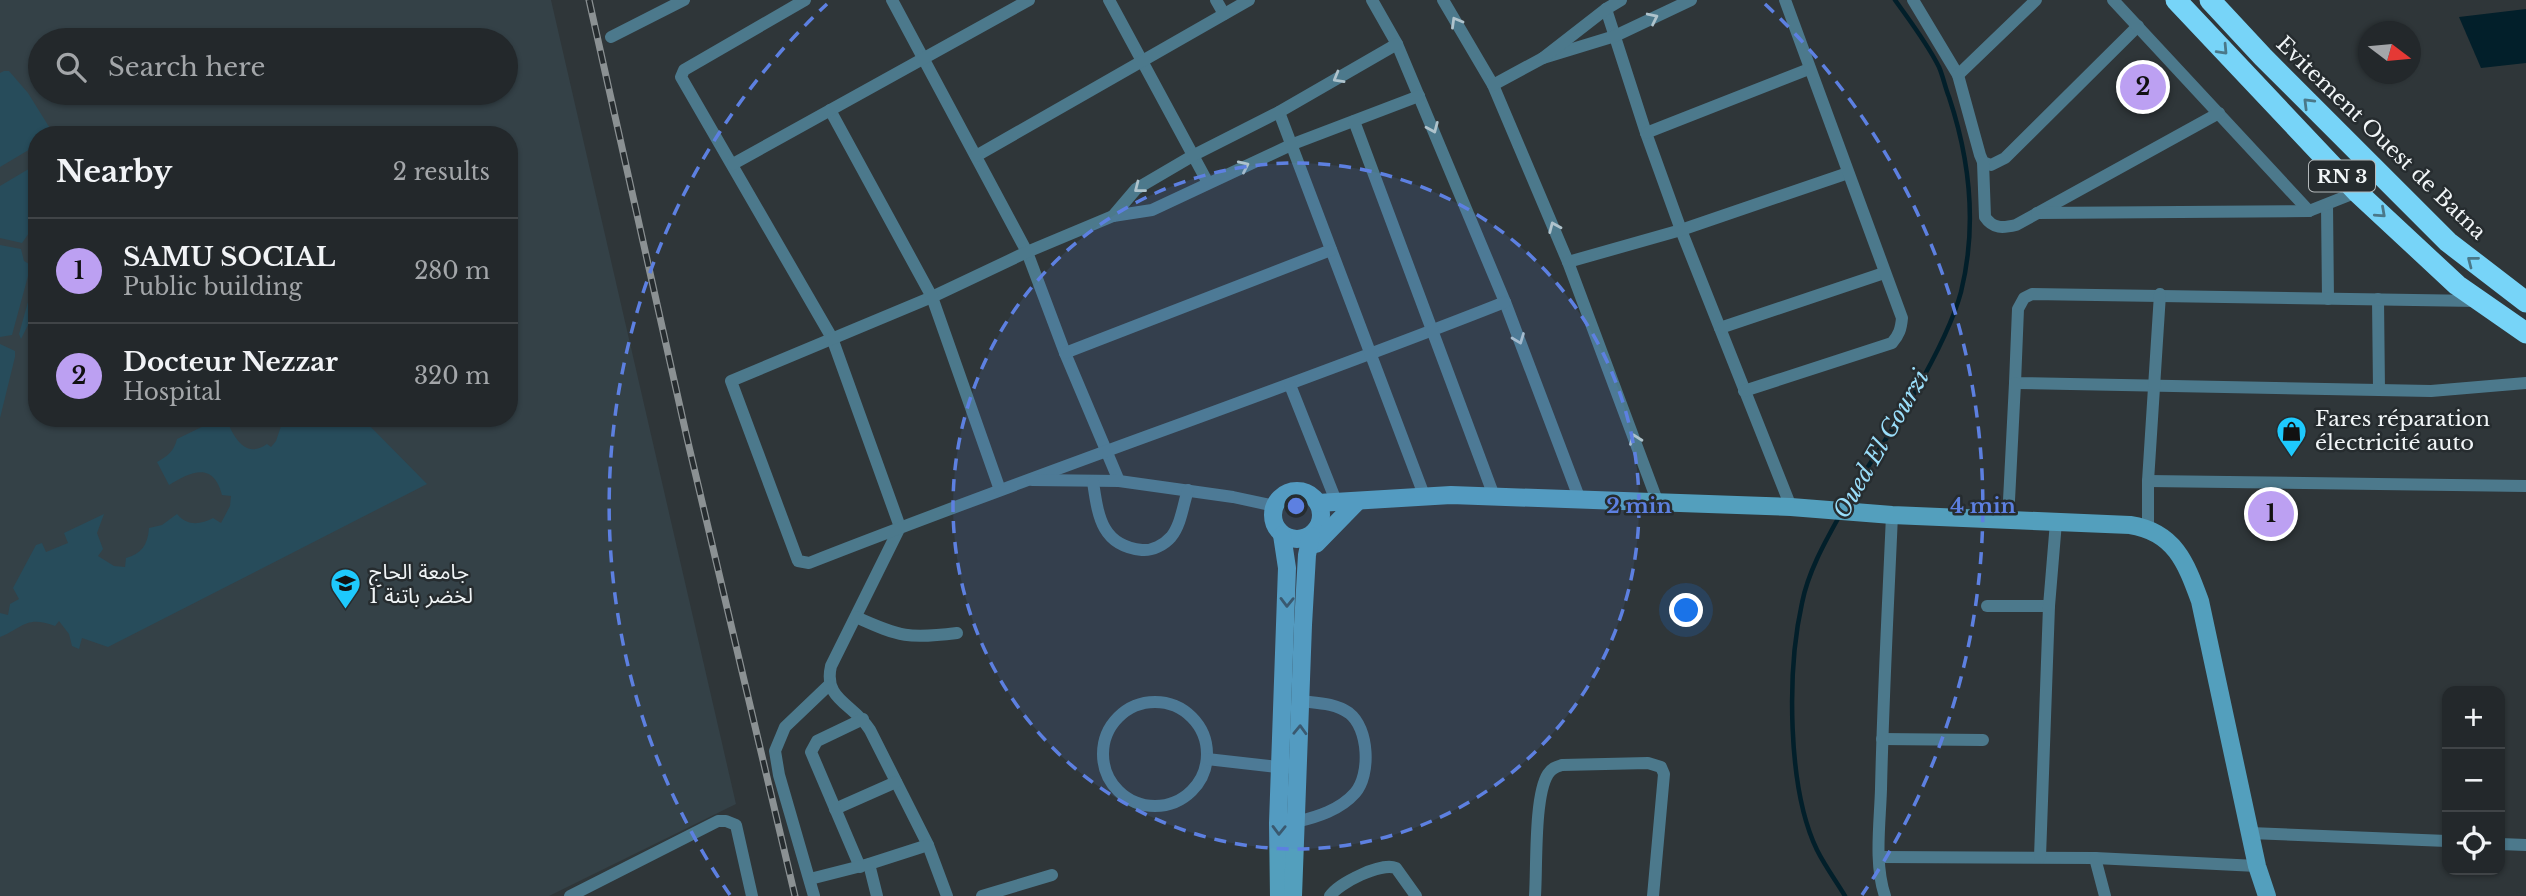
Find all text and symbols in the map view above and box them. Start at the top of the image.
one-way arrow [1646,13,1658,27]
one-way arrow [1451,17,1464,30]
north arrow [2358,21,2421,84]
search box [28,28,518,105]
street label: Evitement Ouest de Batna [2271,31,2491,245]
one-way arrow [2214,41,2227,54]
icon: search [52,48,90,86]
text: Search here [108,51,265,83]
pin: 2 [2120,61,2166,113]
one-way arrow [1333,70,1346,83]
one-way arrow [2304,98,2317,111]
one-way arrow [1424,121,1438,133]
text: Nearby [56,153,172,190]
text: 2 results [393,158,490,186]
one-way arrow [1237,160,1249,174]
road number: RN 3 [2309,160,2375,192]
one-way arrow [1135,180,1147,193]
one-way arrow [2373,205,2386,217]
one-way arrow [1548,222,1562,234]
text: SAMU SOCIAL [123,241,335,273]
one-way arrow [2467,256,2480,269]
text: 1 [74,257,84,285]
text: 280 m [414,257,490,285]
text: Public building [123,273,302,301]
one-way arrow [1511,332,1525,344]
text: Docteur Nezzar [123,346,338,378]
text: 2 [72,362,86,390]
text: 320 m [414,362,490,390]
water label: Oued El Gourzi [1827,365,1935,523]
text: Hospital [123,378,222,406]
place label: Fares réparation électricité auto [2315,406,2490,456]
shop icon: Fares réparation électricité auto [2275,414,2309,458]
one-way arrow [1629,434,1643,446]
pin: 1 [2248,488,2294,540]
text: 2 min [1606,493,1672,519]
text: 4 min [1950,493,2016,519]
centre of rings [1284,494,1308,518]
place label: جامعة الحاج لخضر باتنة 1 [369,559,473,609]
school or university icon: جامعة الحاج لخضر باتنة 1 [329,567,363,611]
your location [1669,593,1703,627]
one-way arrow [1279,598,1295,608]
map controls [2442,686,2505,875]
button: + [2442,686,2505,749]
one-way arrow [1292,724,1307,735]
button: − [2442,749,2505,812]
button: locate [2442,812,2505,875]
one-way arrow [1271,825,1287,835]

